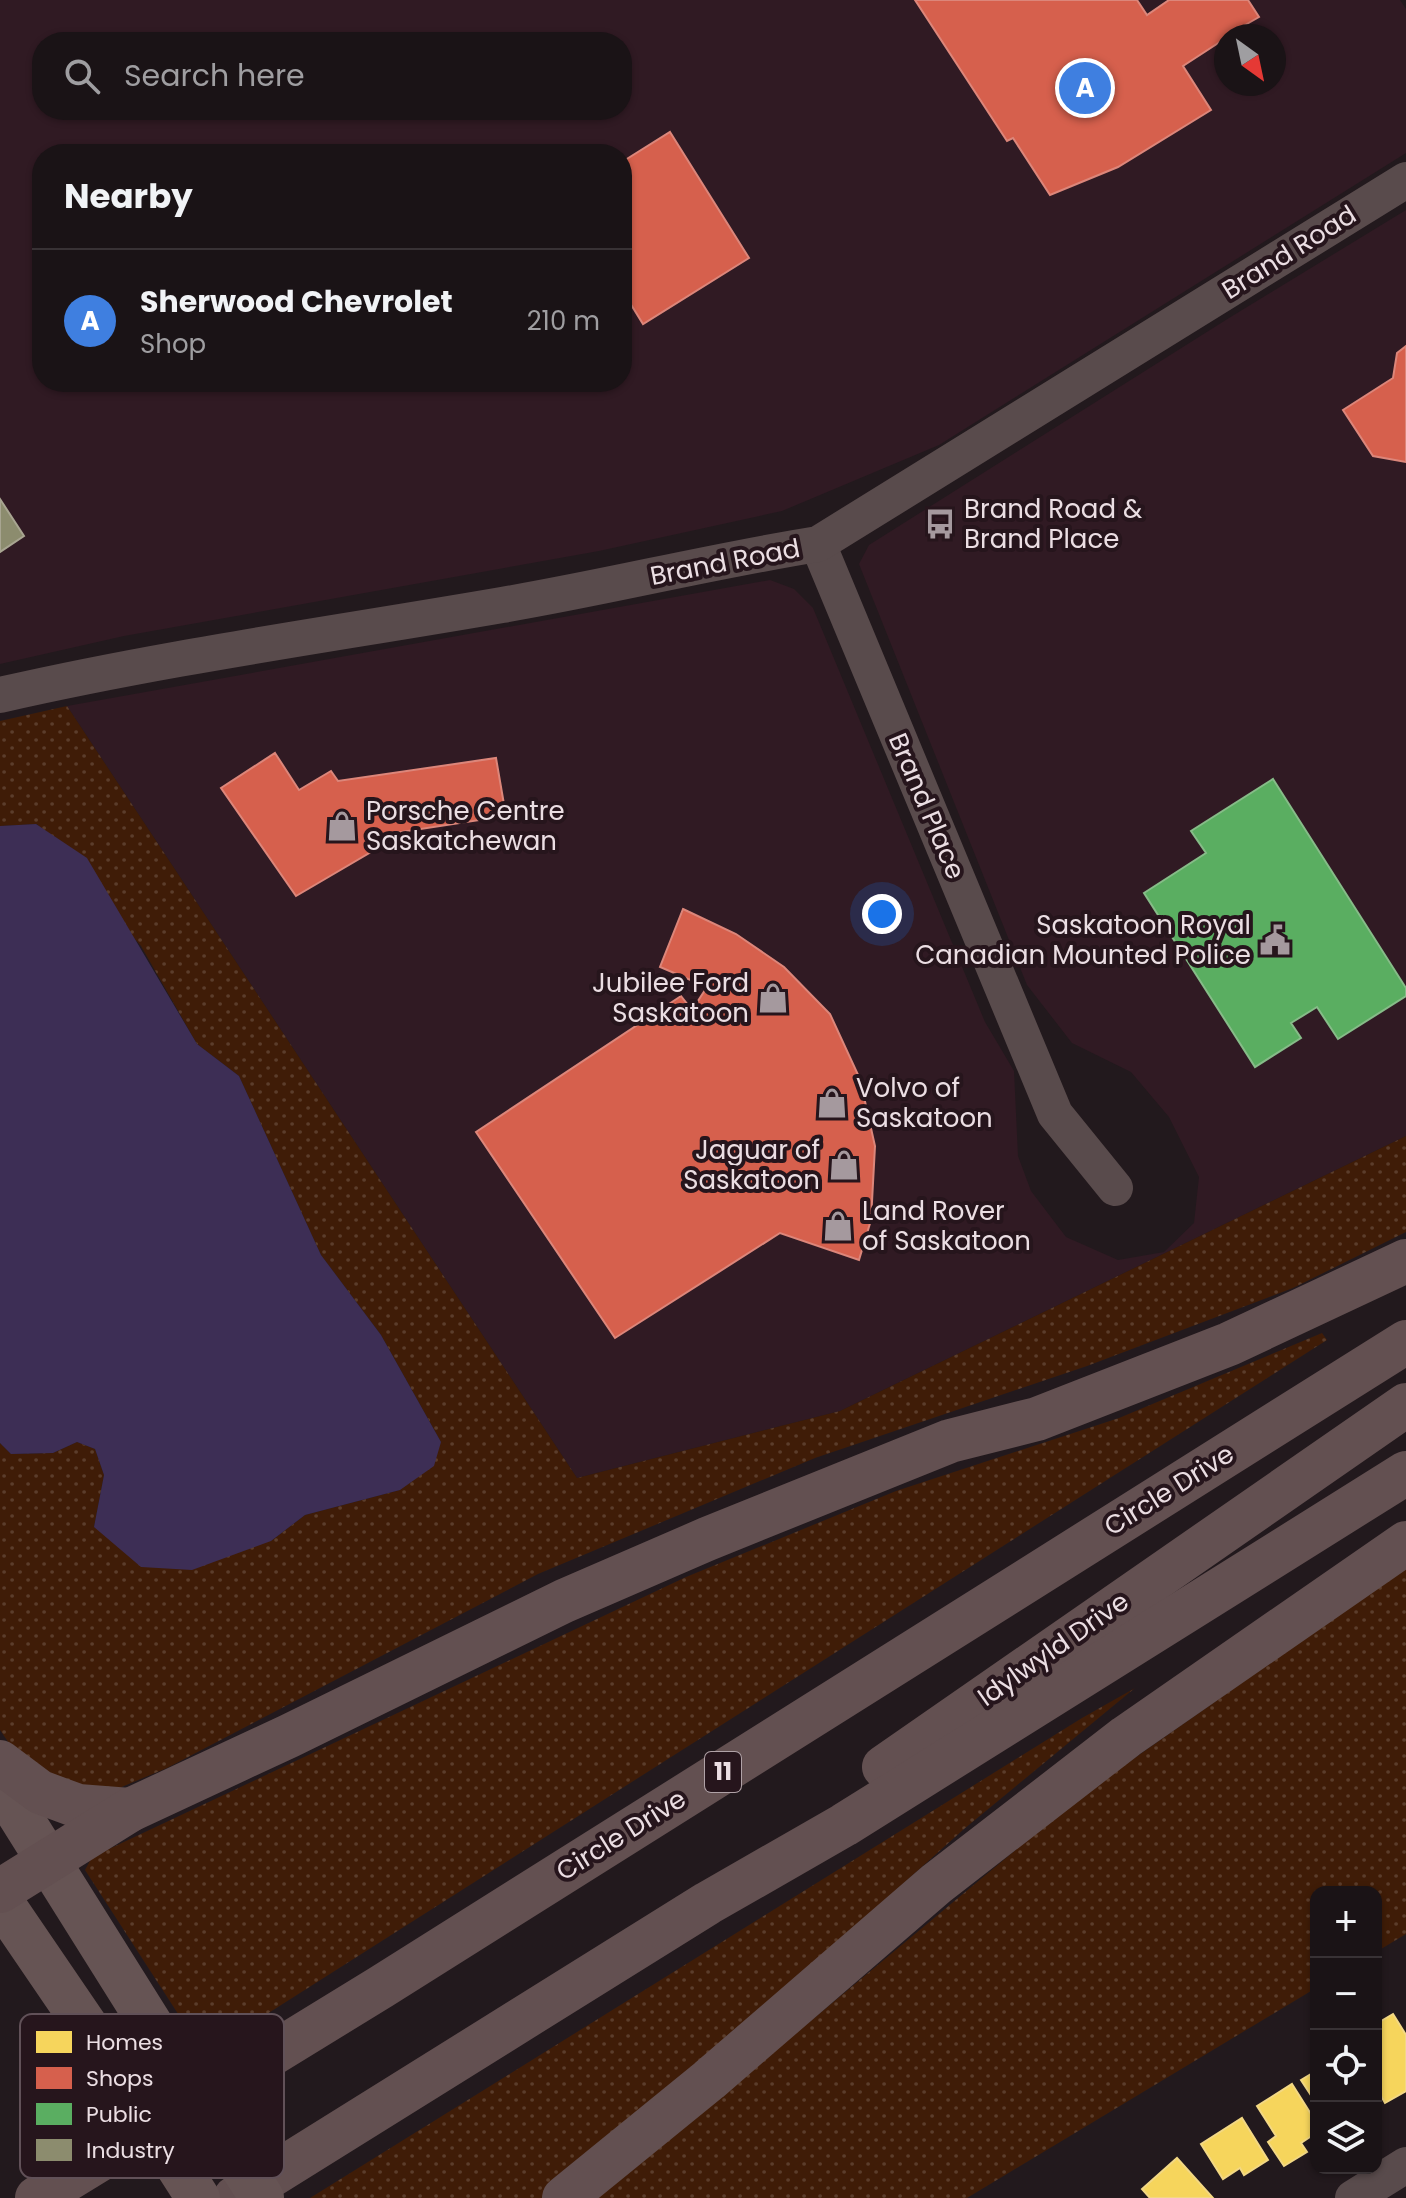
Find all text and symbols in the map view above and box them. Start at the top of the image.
north arrow [1214,24,1286,96]
search box [32,32,632,120]
icon: search [60,54,104,98]
text: Search here [124,54,305,97]
pin: A [1059,58,1111,118]
text: Nearby [64,172,193,220]
street label: Brand Road [1215,196,1363,308]
text: Sherwood Chevrolet [140,280,453,323]
text: A [80,303,100,339]
text: 210 m [527,303,600,339]
text: Shop [140,326,206,362]
place label: Brand Road & Brand Place [964,491,1142,557]
bus stop icon: Brand Road & Brand Place [923,507,957,541]
street label: Brand Road [647,530,803,594]
street label: Brand Place [880,727,974,885]
place label: Porsche Centre Saskatchewan [366,793,565,859]
shop icon: Porsche Centre Saskatchewan [325,809,359,843]
your location [862,894,902,934]
place label: Saskatoon Royal Canadian Mounted Police [915,907,1251,973]
public building icon: Saskatoon Royal Canadian Mounted Police [1258,923,1292,957]
place label: Jubilee Ford Saskatoon [592,965,749,1031]
shop icon: Jubilee Ford Saskatoon [756,981,790,1015]
place label: Volvo of Saskatoon [856,1070,993,1136]
shop icon: Volvo of Saskatoon [815,1086,849,1120]
place label: Jaguar of Saskatoon [683,1132,820,1198]
shop icon: Jaguar of Saskatoon [827,1148,861,1182]
place label: Land Rover of Saskatoon [862,1193,1031,1259]
shop icon: Land Rover of Saskatoon [821,1209,855,1243]
street label: Circle Drive [1097,1436,1241,1544]
street label: Idylwyld Drive [970,1583,1136,1715]
road number: 11 [705,1752,741,1792]
street label: Circle Drive [549,1781,693,1889]
map controls [1310,1886,1382,2174]
button: + [1310,1886,1382,1958]
button: − [1310,1958,1382,2030]
legend [20,2014,284,2178]
text: Homes [86,2027,163,2058]
button: locate [1310,2030,1382,2102]
text: Shops [86,2063,153,2094]
text: Public [86,2099,152,2130]
button: layers [1310,2102,1382,2174]
text: Industry [86,2135,175,2166]

